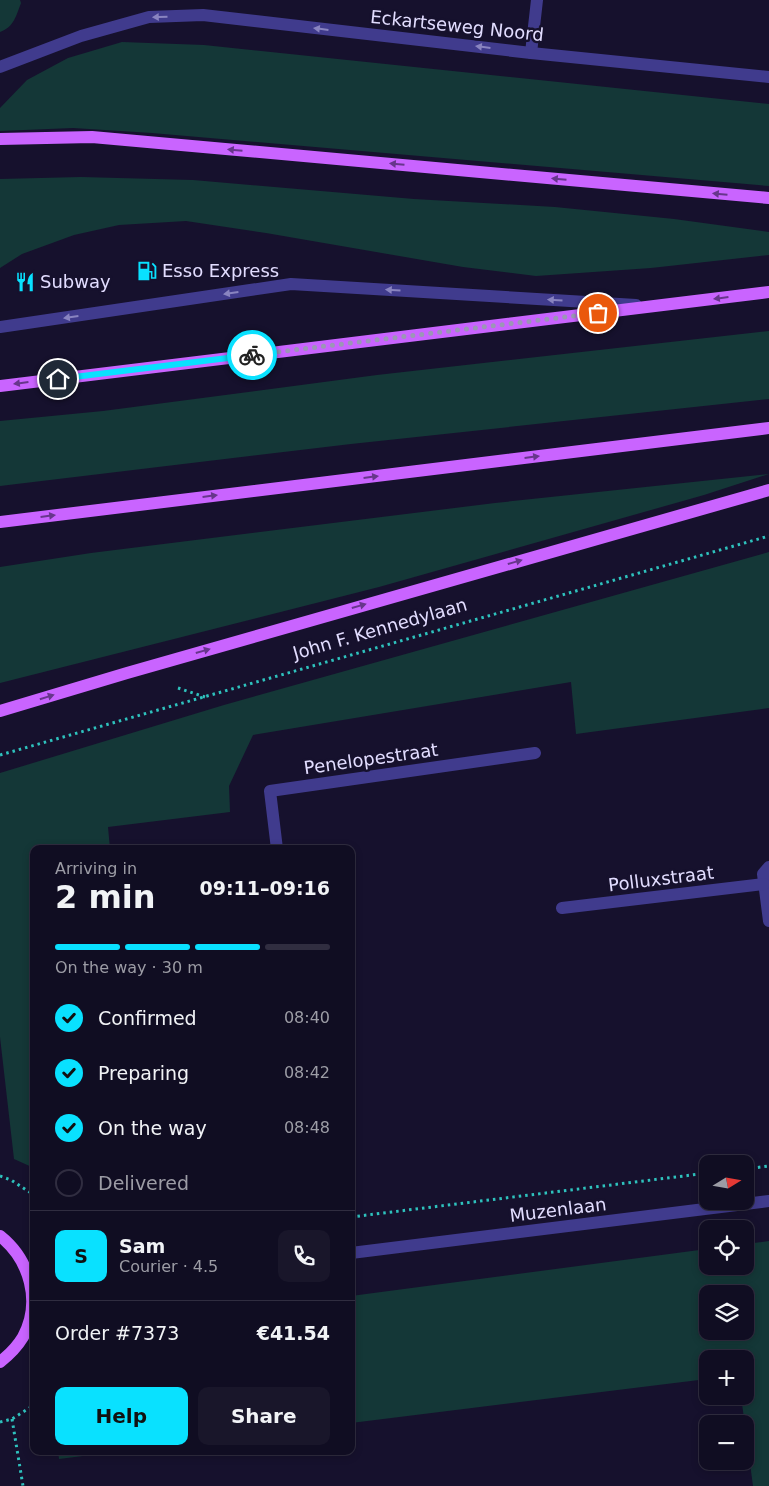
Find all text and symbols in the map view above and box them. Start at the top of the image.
street label: Eckartseweg Noord [369,6,545,45]
one-way arrow [151,13,167,21]
one-way arrow [313,25,329,33]
one-way arrow [474,43,490,51]
one-way arrow [227,146,243,154]
one-way arrow [388,160,404,168]
one-way arrow [550,175,566,183]
one-way arrow [712,190,728,198]
fuel station icon: Esso Express [136,260,158,282]
place label: Esso Express [162,260,279,281]
restaurant icon: Subway [14,271,36,293]
place label: Subway [40,271,111,292]
one-way arrow [385,286,401,294]
one-way arrow [223,289,239,297]
pin [577,292,619,334]
one-way arrow [712,294,728,302]
one-way arrow [547,296,563,304]
icon: bag [584,299,612,327]
one-way arrow [62,313,78,321]
courier [227,330,277,380]
icon: bike [238,341,266,369]
pin [37,358,79,400]
icon: home [44,365,72,393]
one-way arrow [13,379,29,387]
one-way arrow [525,453,541,461]
one-way arrow [363,472,379,480]
one-way arrow [202,492,218,500]
one-way arrow [41,512,57,520]
one-way arrow [508,557,523,565]
street label: John F. Kennedylaan [289,594,469,664]
one-way arrow [351,602,366,610]
one-way arrow [195,647,210,655]
one-way arrow [39,693,54,701]
street label: Penelopestraat [303,739,439,778]
text: Arriving in [55,859,137,878]
street label: Polluxstraat [607,862,715,895]
text: 09:11–09:16 [200,877,330,899]
text: 2 min [55,878,156,916]
text: On the way · 30 m [55,958,203,977]
icon: check [55,1004,83,1032]
text: Confirmed [98,1007,197,1029]
text: 08:40 [284,1008,330,1027]
icon: check [55,1059,83,1087]
text: Preparing [98,1062,189,1084]
text: 08:42 [284,1063,330,1082]
icon: check [55,1114,83,1142]
text: On the way [98,1117,207,1139]
text: 08:48 [284,1118,330,1137]
north arrow [699,1155,754,1210]
map controls [699,1155,754,1470]
text: Delivered [98,1172,189,1194]
street label: Muzenlaan [508,1193,608,1226]
button: locate [699,1220,754,1275]
button: phone [278,1230,330,1282]
text: Sam [119,1235,165,1257]
text: S [74,1245,88,1267]
text: Courier · 4.5 [119,1257,218,1276]
button: layers [699,1285,754,1340]
text: Order #7373 [55,1322,179,1344]
text: €41.54 [257,1322,330,1344]
button: + [699,1350,754,1405]
button: Help [55,1387,188,1445]
button: Share [198,1387,330,1445]
button: − [699,1415,754,1470]

